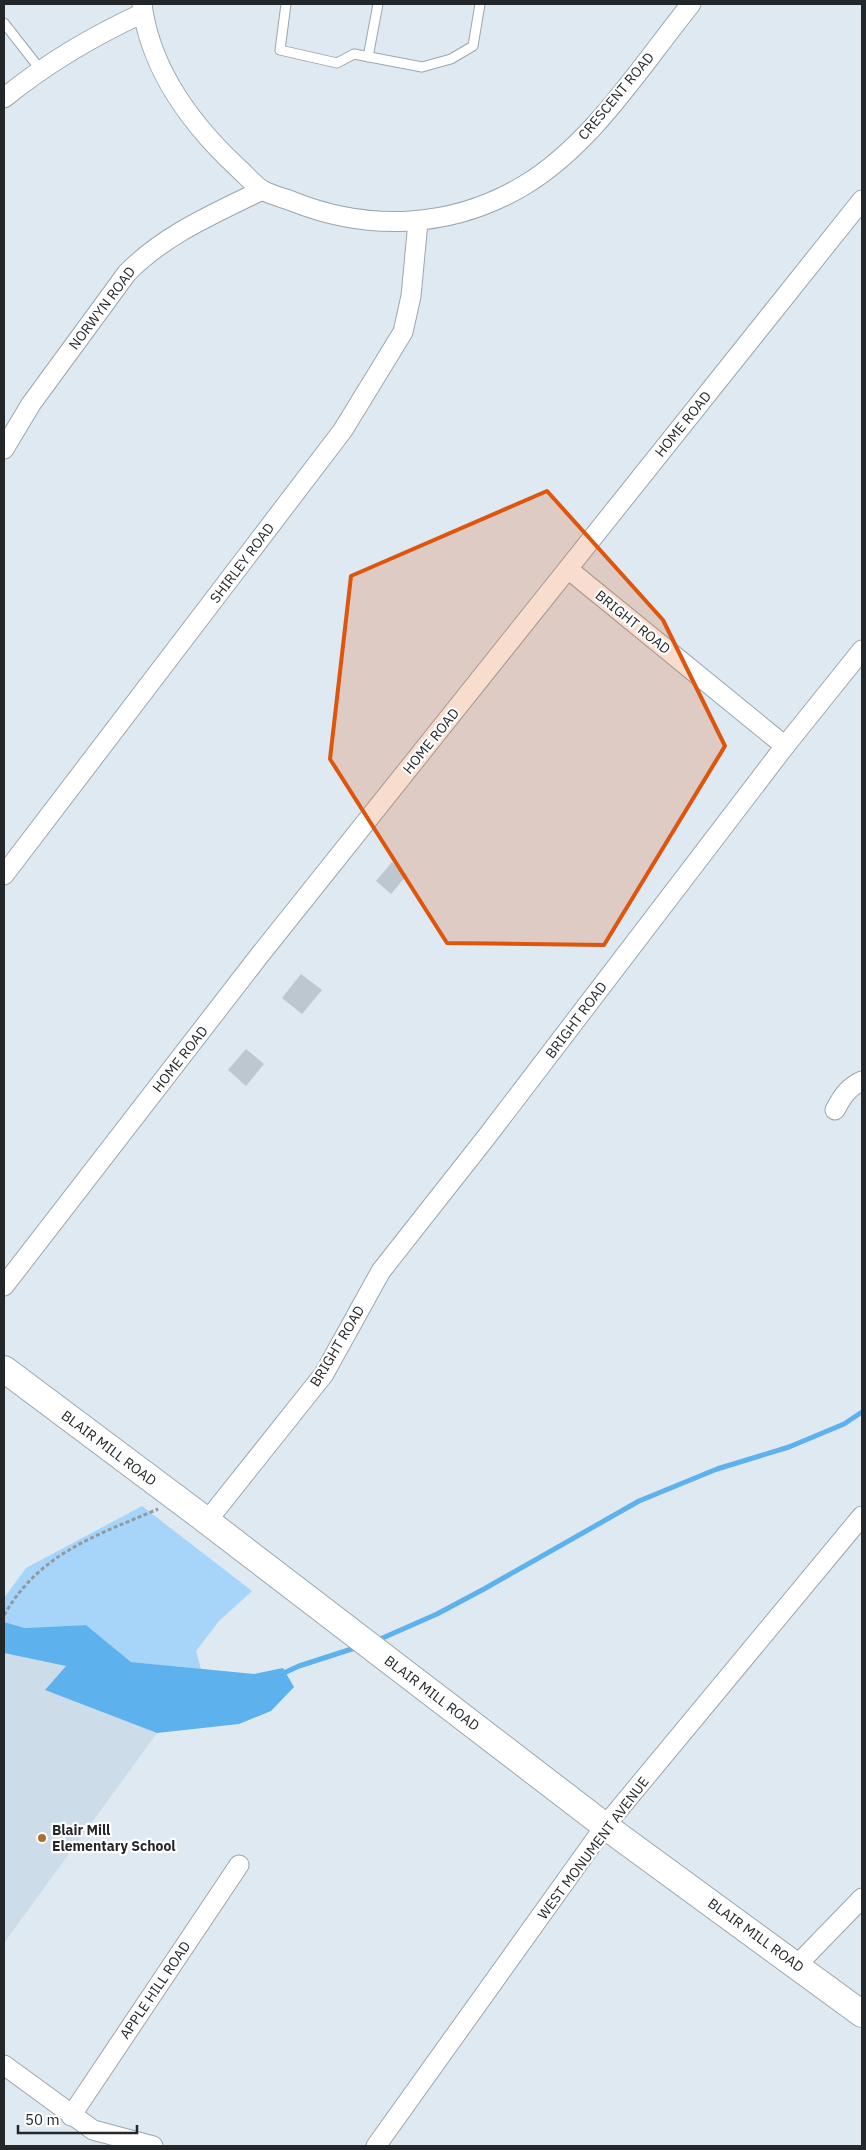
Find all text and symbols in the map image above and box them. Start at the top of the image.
street label: CRESCENT ROAD [574,49,658,143]
street label: NORWYN ROAD [65,263,139,353]
street label: HOME ROAD [651,387,715,461]
street label: SHIRLEY ROAD [206,519,278,607]
street label: BRIGHT ROAD [592,586,674,658]
street label: HOME ROAD [399,704,463,778]
street label: BRIGHT ROAD [541,978,611,1062]
street label: HOME ROAD [148,1022,212,1096]
street label: BRIGHT ROAD [306,1302,368,1390]
street label: BLAIR MILL ROAD [58,1406,160,1490]
street label: BLAIR MILL ROAD [381,1651,483,1735]
street label: WEST MONUMENT AVENUE [533,1773,653,1923]
place label: Blair Mill Elementary School [52,1821,176,1855]
marker: Blair Mill Elementary School [36,1832,48,1844]
street label: BLAIR MILL ROAD [704,1894,808,1976]
street label: APPLE HILL ROAD [116,1938,194,2042]
scale bar [18,2102,136,2134]
text: 50 m [25,2110,60,2129]

